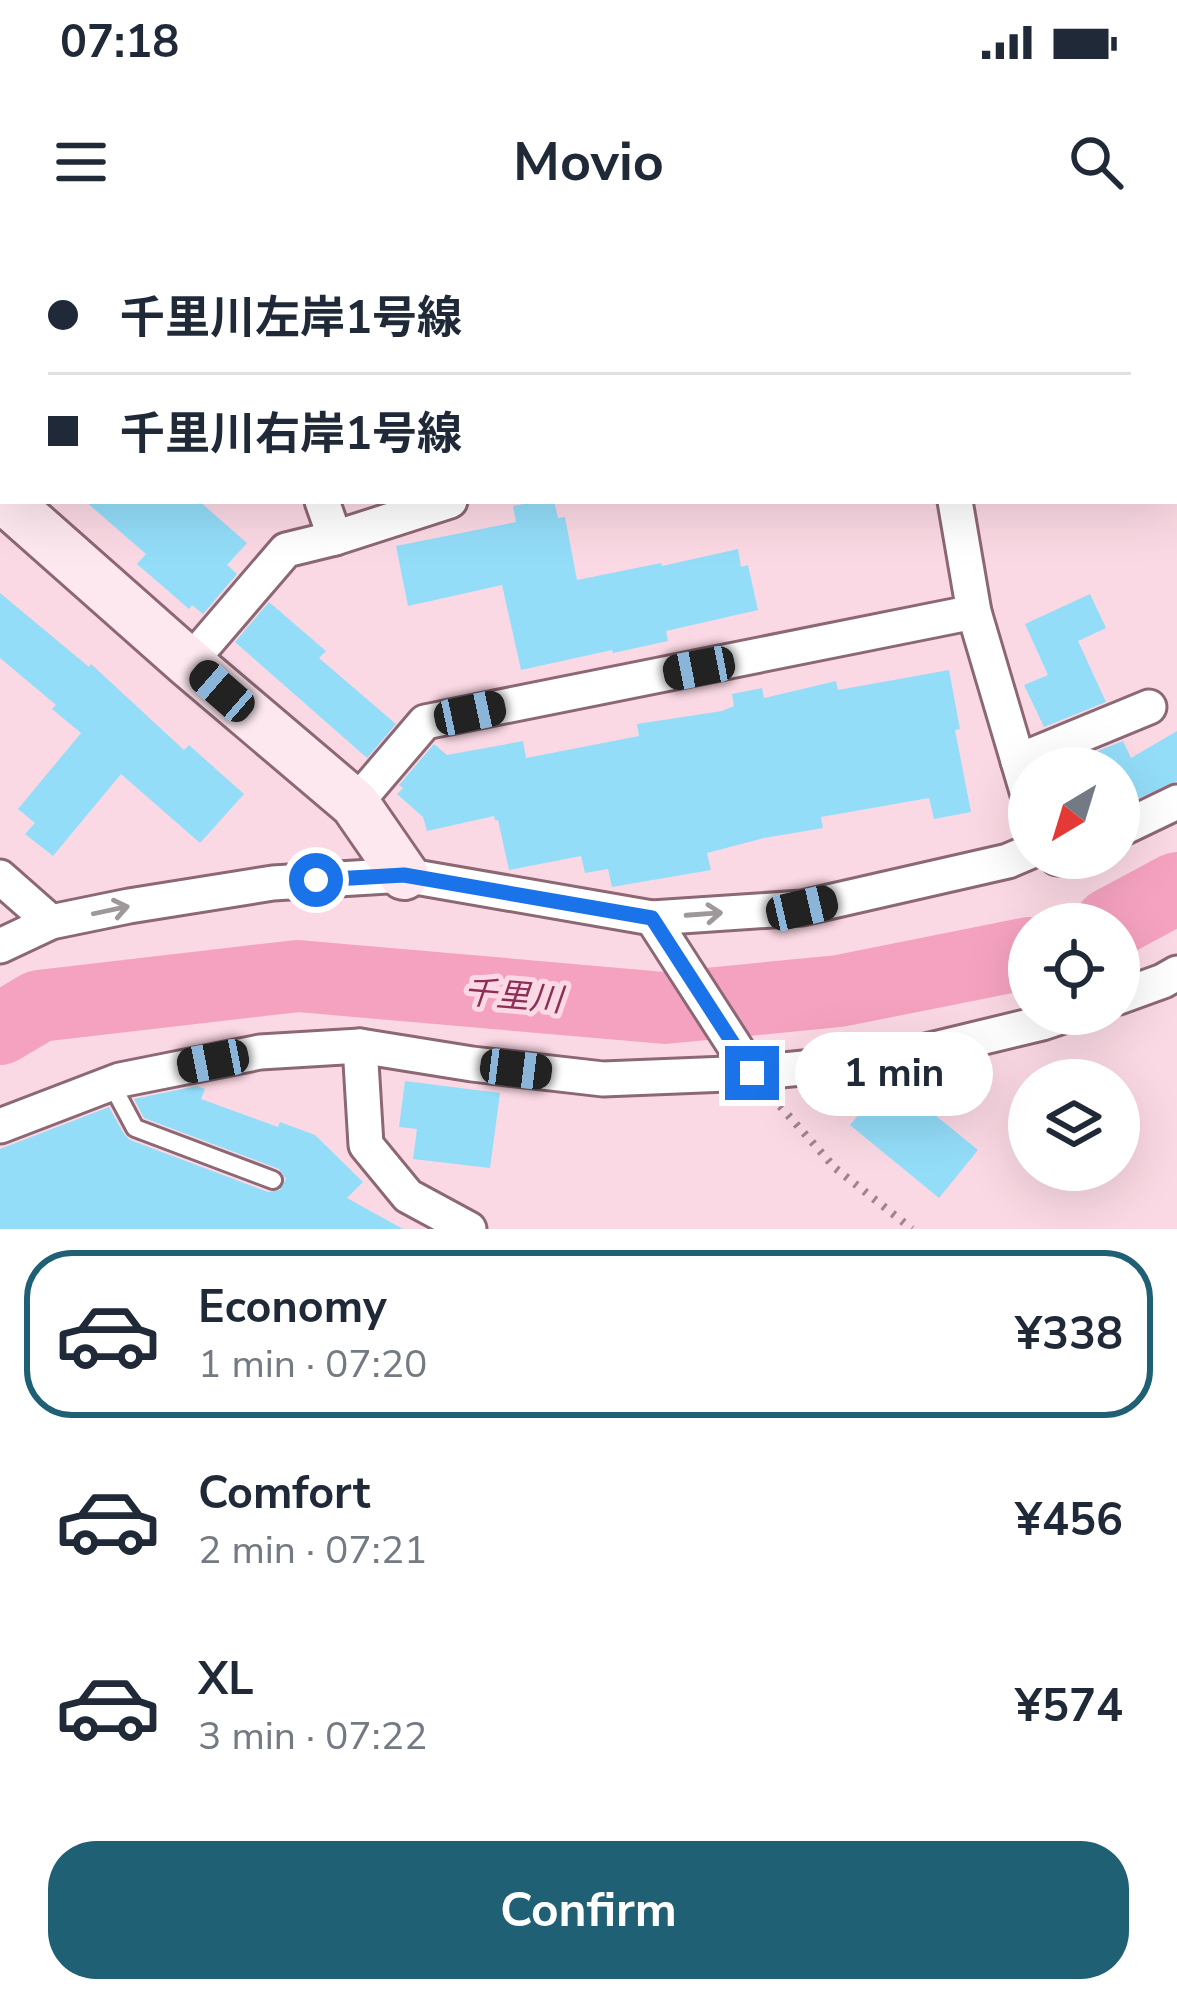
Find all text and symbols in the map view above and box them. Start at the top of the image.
text: 07:18 [60,12,179,73]
text: Movio [513,125,664,199]
icon: menu [48,129,114,195]
icon: search [1063,129,1129,195]
text: 千里川左岸1号線 [120,288,462,349]
text: 千里川右岸1号線 [120,404,462,465]
car [660,643,738,693]
car [183,654,261,728]
car [431,688,509,738]
north arrow [1008,747,1140,879]
map controls [1008,747,1140,1191]
route start [289,853,343,907]
car [763,882,841,934]
one-way arrow [91,897,129,920]
one-way arrow [684,903,723,926]
button: locate [1008,903,1140,1035]
water label: 千里川 [462,970,567,1023]
callout: 1 min [794,1031,992,1115]
car [174,1036,252,1086]
route end [725,1046,779,1100]
car [478,1047,554,1091]
text: 1 min [844,1047,944,1100]
button: layers [1008,1059,1140,1191]
text: Economy [198,1277,387,1338]
icon: car [54,1280,162,1388]
text: ¥338 [1015,1304,1123,1365]
text: 1 min · 07:20 [198,1338,427,1391]
text: Comfort [198,1463,370,1524]
icon: car [54,1466,162,1574]
text: ¥456 [1015,1490,1123,1551]
text: 2 min · 07:21 [198,1524,427,1577]
text: XL [198,1649,254,1710]
icon: car [54,1652,162,1760]
text: ¥574 [1015,1676,1123,1737]
text: 3 min · 07:22 [198,1710,427,1763]
button: Confirm [48,1841,1129,1979]

